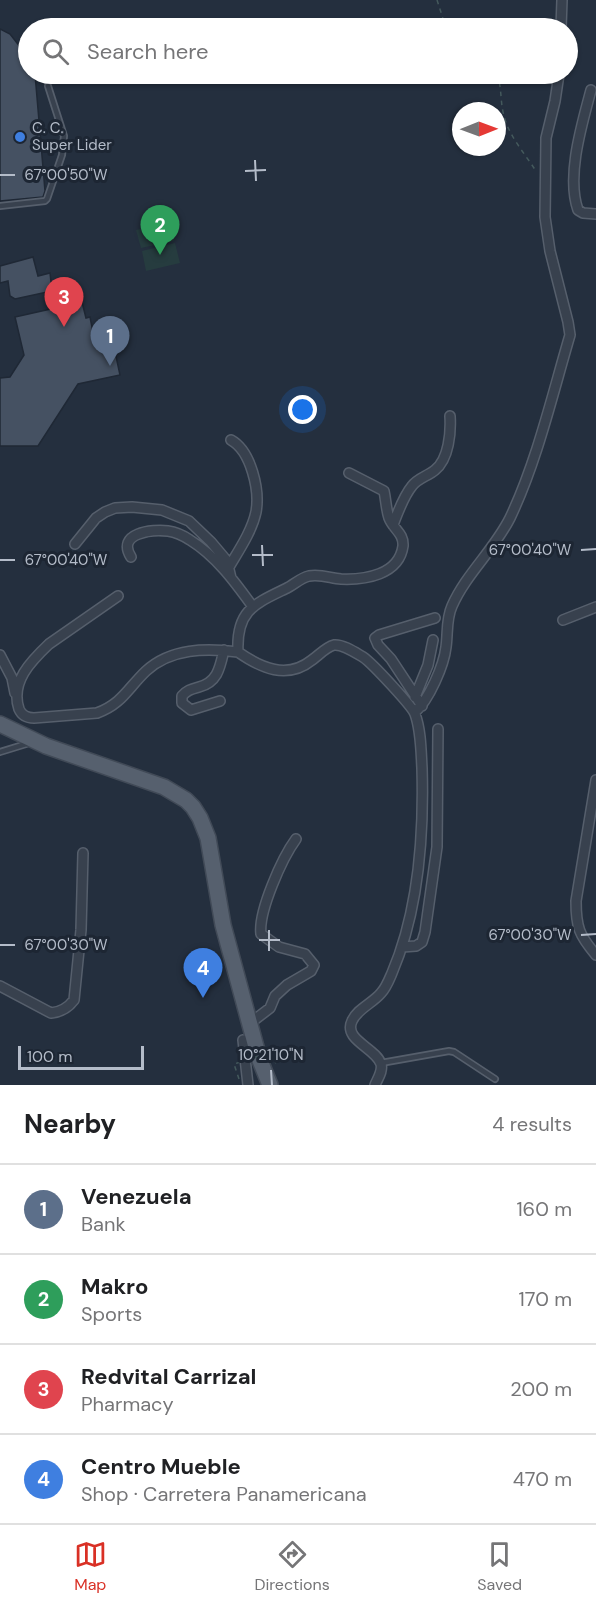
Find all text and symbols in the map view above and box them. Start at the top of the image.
search box [18,18,578,84]
icon: search [39,35,72,68]
text: Search here [87,37,208,66]
north arrow [452,102,506,156]
place label: C. C. Super Lider [32,118,112,155]
marker: C. C. Super Lider [13,130,27,144]
text: 67°00'50"W [25,165,108,185]
pin: 2 [140,206,180,255]
pin: 3 [44,278,84,327]
pin: 1 [90,316,130,366]
your location [288,395,317,424]
text: 67°00'40"W [489,540,572,560]
text: 67°00'40"W [25,550,108,570]
text: 67°00'30"W [488,925,572,945]
text: 67°00'30"W [24,935,108,955]
pin: 4 [184,948,222,998]
scale bar [18,1043,144,1070]
text: 10°21'10"N [238,1045,304,1065]
text: 100 m [27,1046,72,1067]
text: Nearby [24,1107,116,1141]
text: 4 results [492,1111,572,1137]
text: Venezuela [81,1182,192,1211]
text: 1 [40,1196,47,1222]
text: 160 m [516,1196,572,1222]
text: Bank [81,1211,126,1237]
text: Makro [81,1272,148,1301]
text: 2 [38,1286,49,1312]
text: 170 m [519,1286,572,1312]
text: Sports [81,1301,142,1327]
text: Redvital Carrizal [81,1362,257,1391]
text: 3 [37,1376,50,1402]
text: 200 m [510,1376,572,1402]
text: Pharmacy [81,1391,174,1417]
text: Centro Mueble [81,1452,241,1481]
text: 4 [37,1466,50,1492]
text: 470 m [513,1466,572,1492]
text: Shop · Carretera Panamericana [81,1481,367,1507]
tab: Map [74,1538,107,1595]
tab: Directions [254,1538,330,1595]
tab: Saved [477,1538,522,1595]

